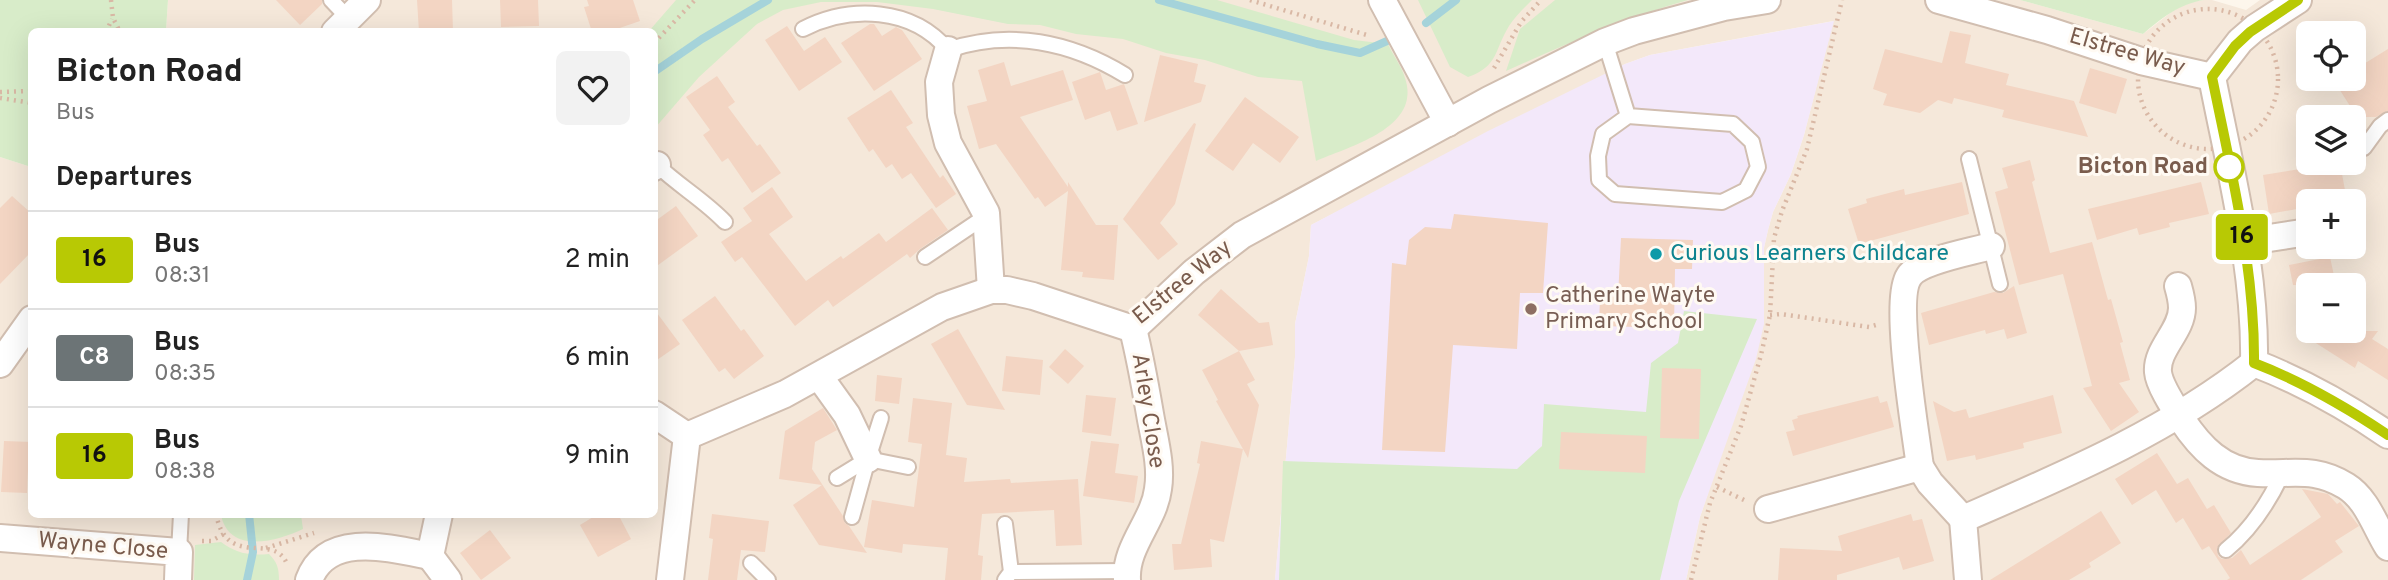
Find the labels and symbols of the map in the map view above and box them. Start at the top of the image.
street label: Elstree Way [2066,23,2188,83]
marker: Bicton Road [2214,152,2244,182]
place label: Bicton Road [2078,153,2208,182]
line badge: 16 [2210,214,2274,260]
street label: Elstree Way [1127,234,1239,332]
place label: Curious Learners Childcare [1670,240,1949,269]
marker: Curious Learners Childcare [1648,246,1664,262]
place label: Catherine Wayte Primary School [1545,282,1715,337]
marker: Catherine Wayte Primary School [1523,301,1539,317]
street label: Arley Close [1124,351,1170,471]
street label: Wayne Close [37,527,169,567]

